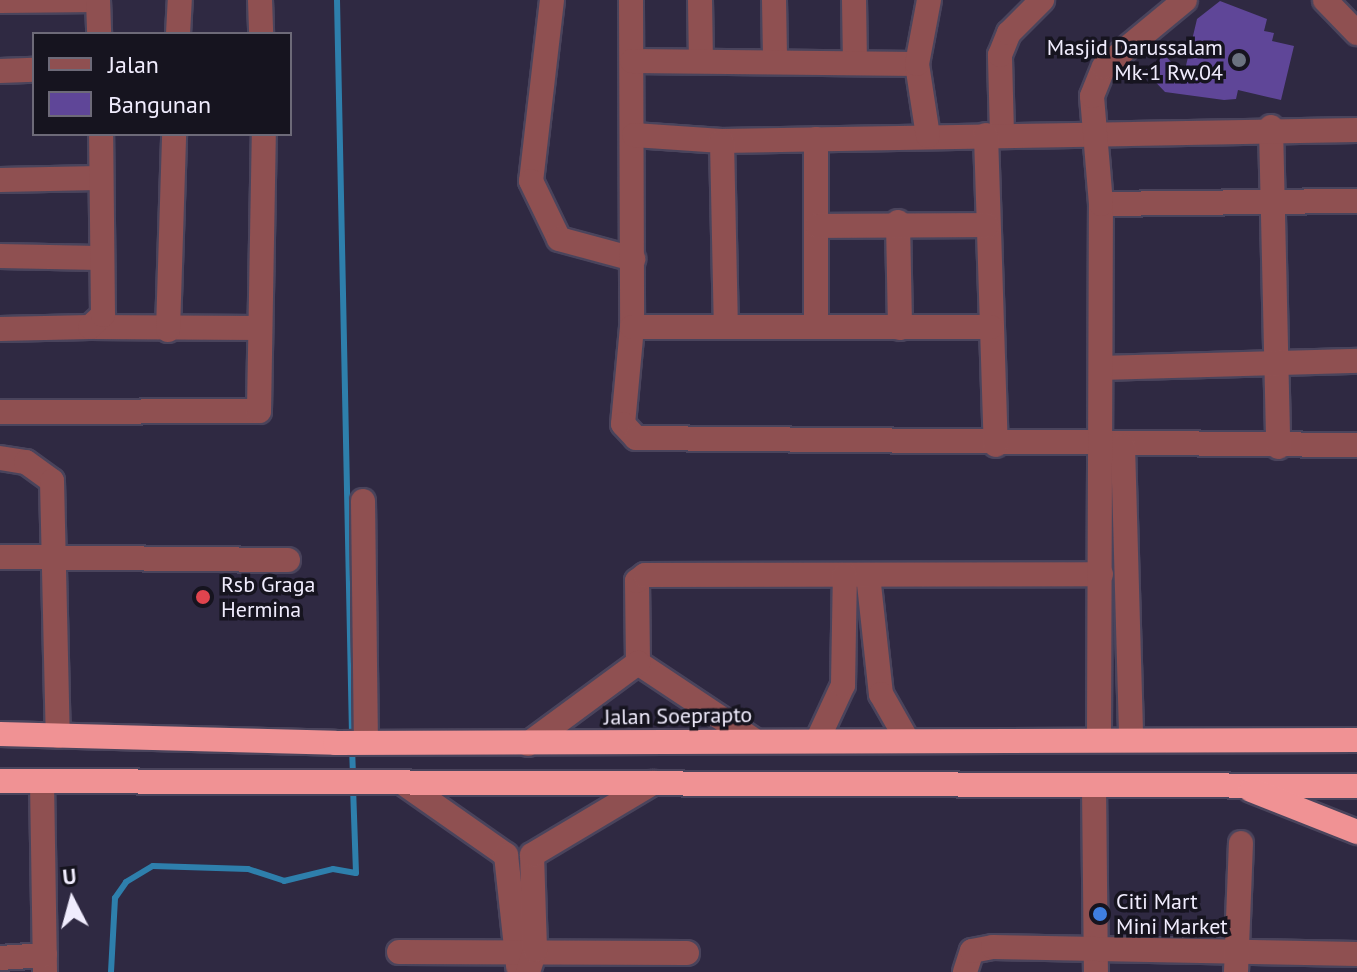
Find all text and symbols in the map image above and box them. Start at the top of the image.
legend [32,32,292,136]
place label: Masjid Darussalam Mk-1 Rw.04 [1047,34,1223,86]
text: Jalan [108,49,159,80]
marker: Masjid Darussalam Mk-1 Rw.04 [1230,51,1248,69]
text: Bangunan [108,89,211,120]
place label: Rsb Graga Hermina [221,571,315,622]
marker: Rsb Graga Hermina [192,586,214,608]
street label: Jalan Soeprapto [604,702,752,730]
north arrow [32,860,112,940]
text: U [61,861,78,891]
place label: Citi Mart Mini Market [1116,888,1228,940]
marker: Citi Mart Mini Market [1091,905,1109,923]

